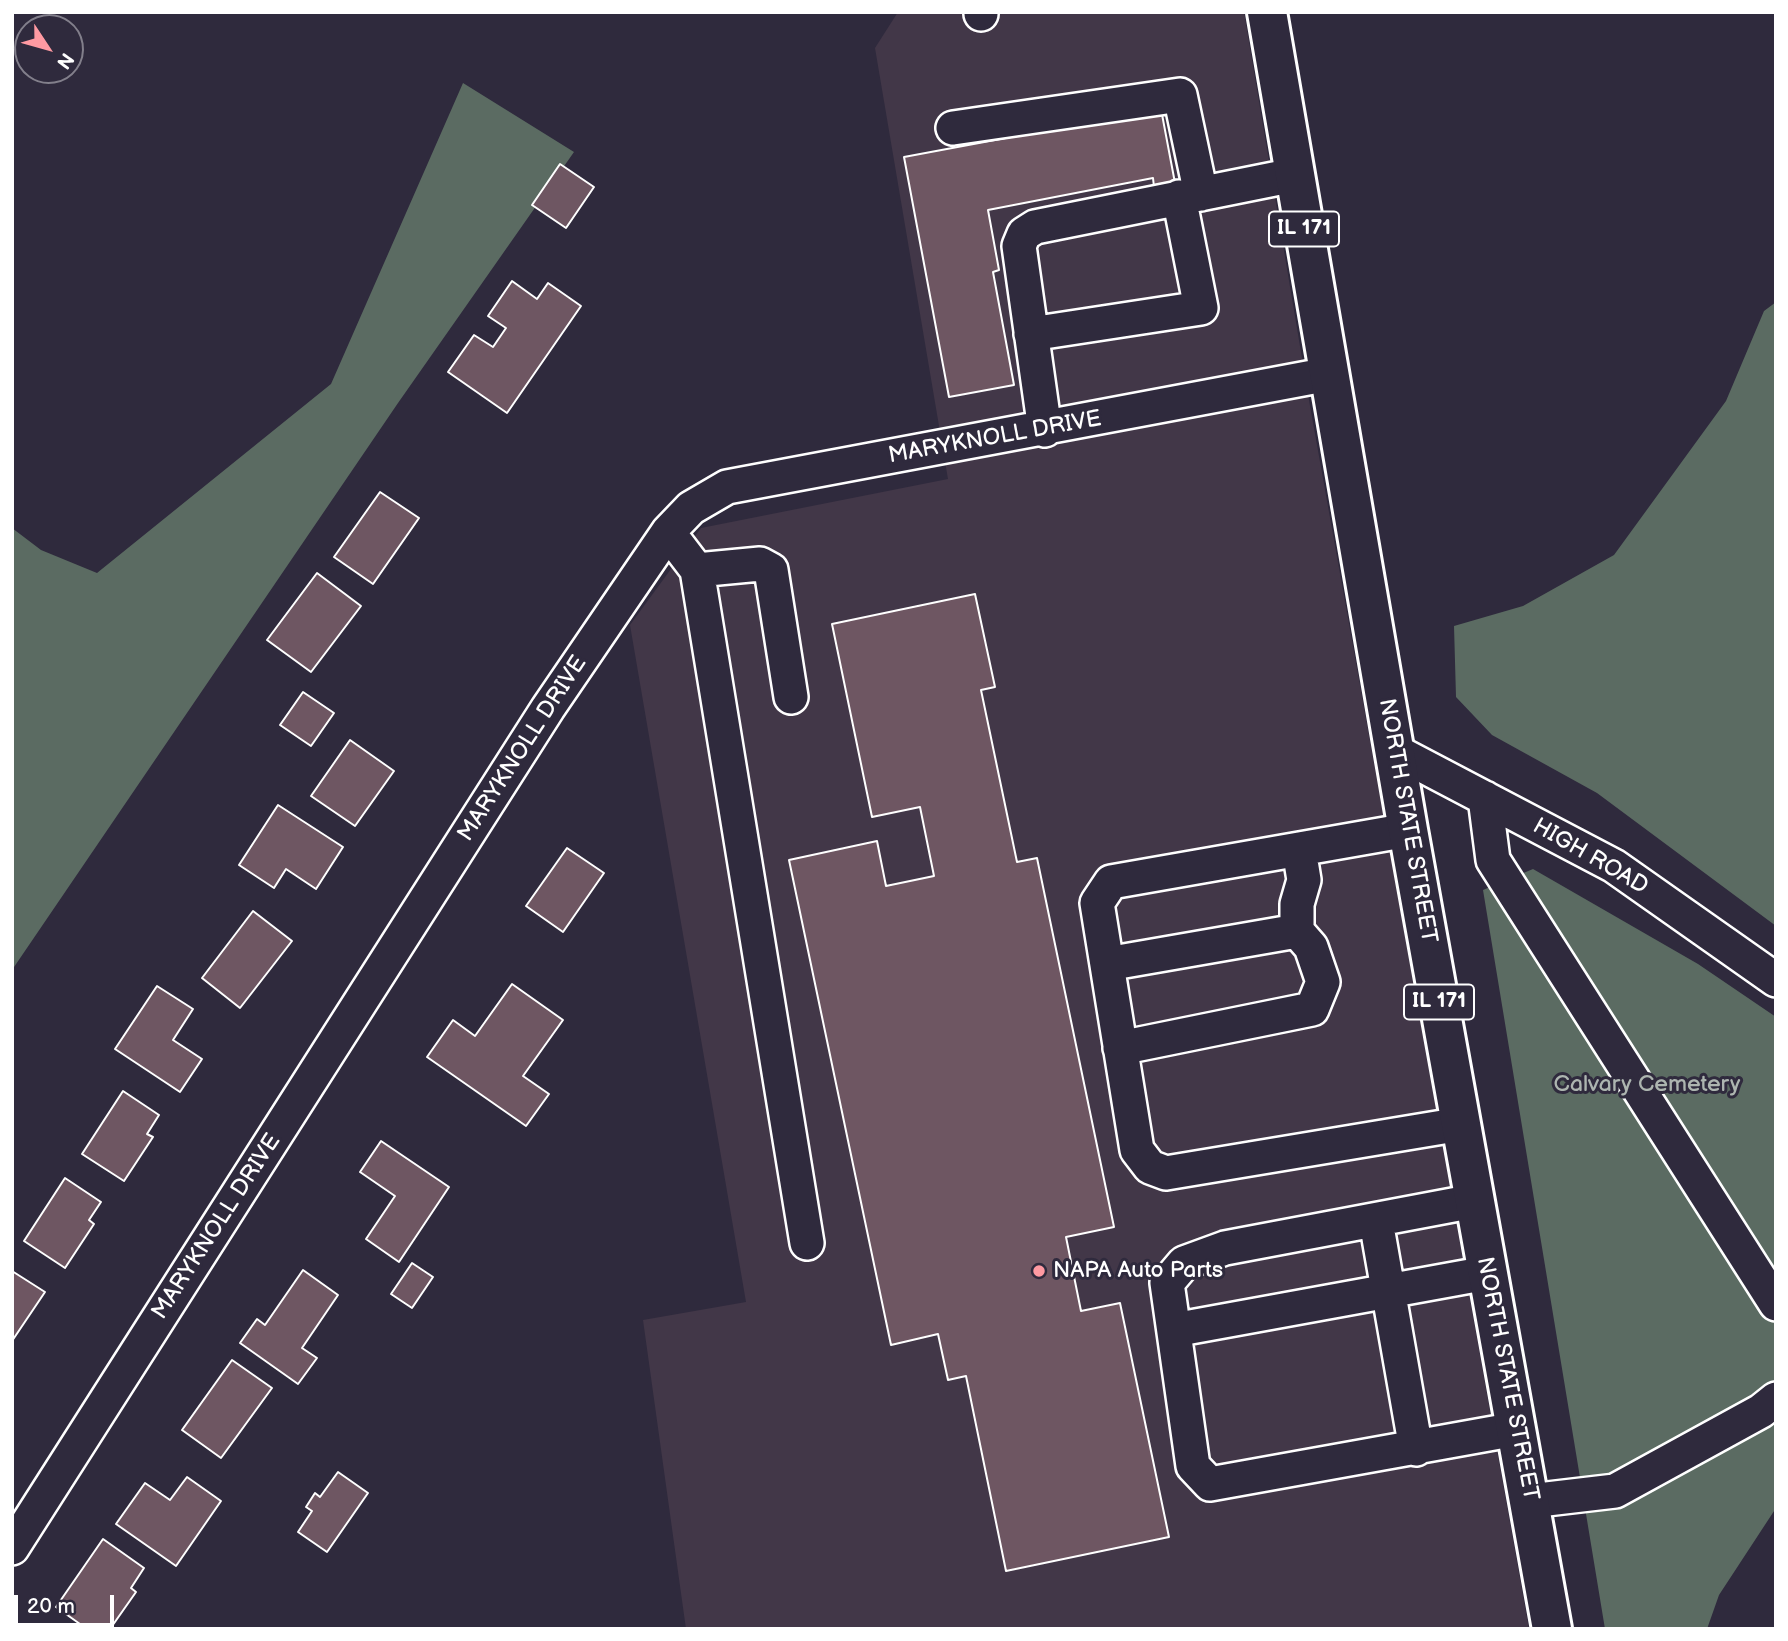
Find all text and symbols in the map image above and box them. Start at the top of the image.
north arrow [14,14,84,84]
text: N [51,48,78,73]
road number: IL 171 [1269,212,1339,246]
street label: MARYKNOLL DRIVE [886,406,1104,470]
street label: MARYKNOLL DRIVE [453,651,593,847]
street label: NORTH STATE STREET [1372,697,1442,945]
street label: HIGH ROAD [1528,813,1652,901]
road number: IL 171 [1404,984,1474,1020]
park label: Calvary Cemetery [1554,1071,1740,1099]
street label: MARYKNOLL DRIVE [147,1129,287,1325]
street label: NORTH STATE STREET [1470,1255,1544,1503]
place label: NAPA Auto Parts [1053,1257,1223,1285]
marker: NAPA Auto Parts [1031,1263,1047,1279]
scale bar [18,1582,117,1626]
text: 20 m [27,1594,75,1619]

